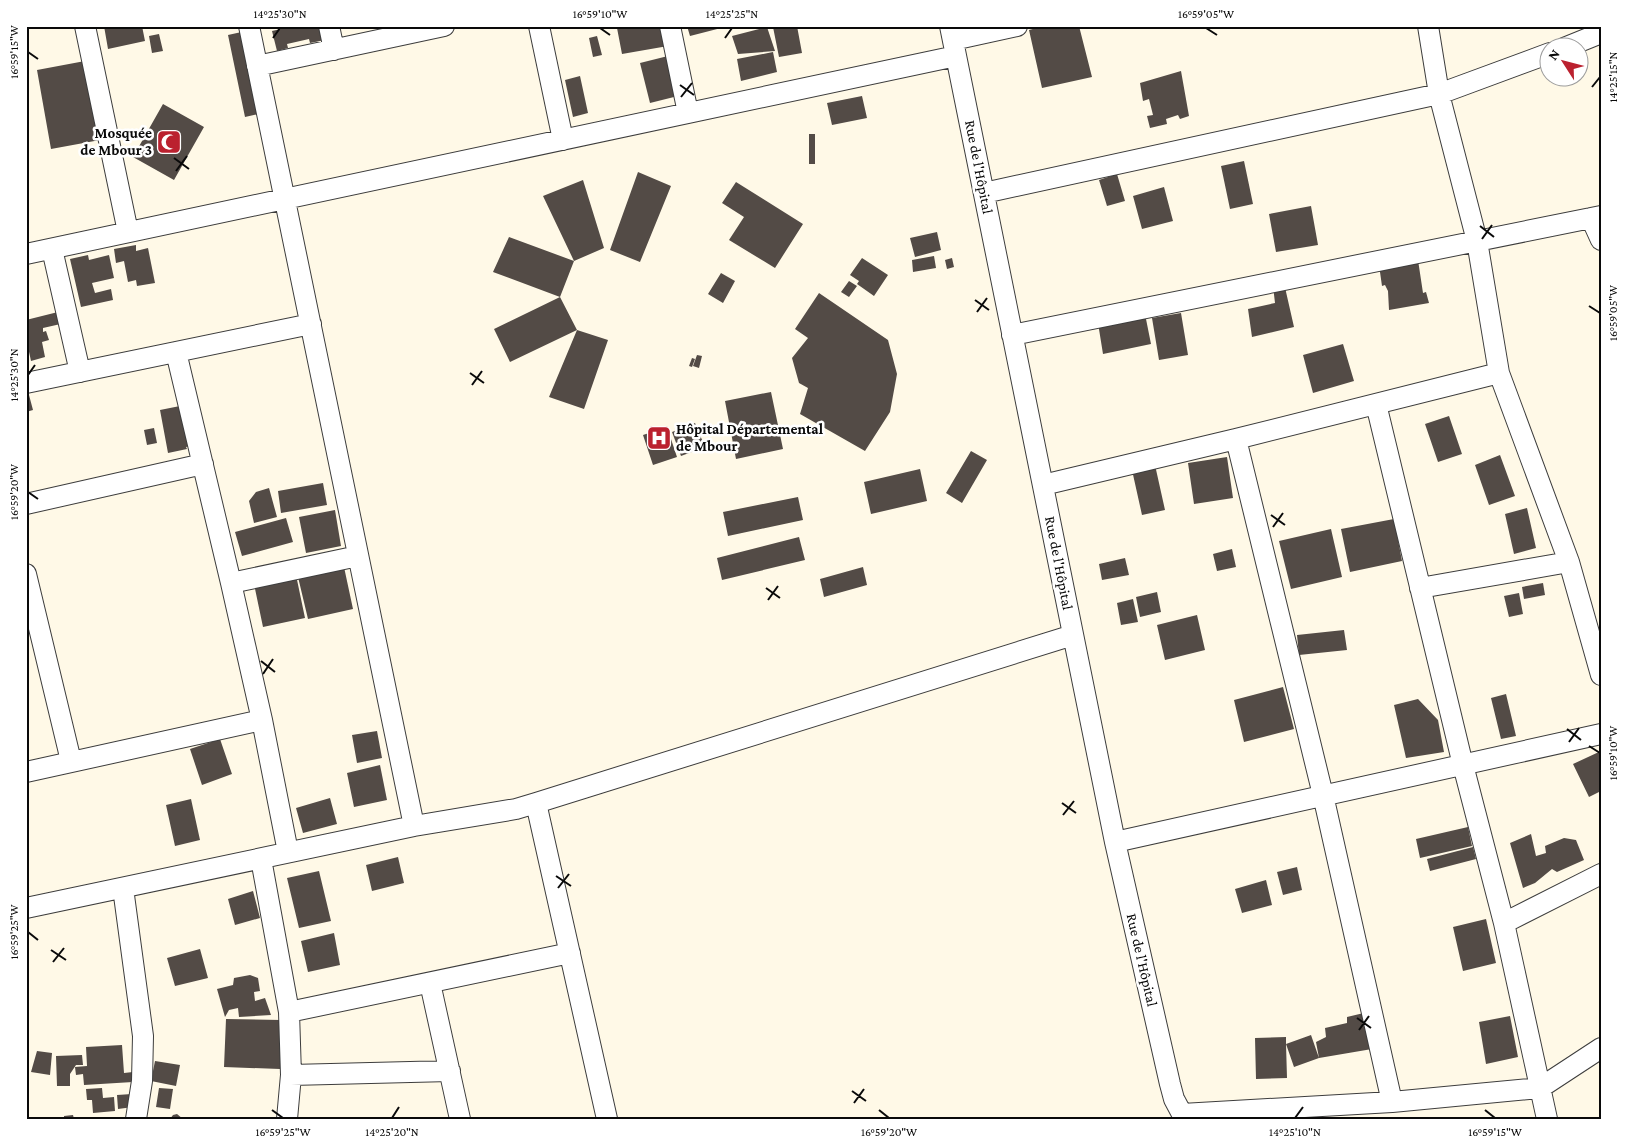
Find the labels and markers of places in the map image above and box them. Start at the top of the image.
place label: Mosquée de Mbour 3 [80,125,152,158]
mosque icon: Mosquée de Mbour 3 [156,129,182,155]
place label: Hôpital Départemental de Mbour [676,421,824,454]
hospital icon: Hôpital Départemental de Mbour [646,425,672,451]

